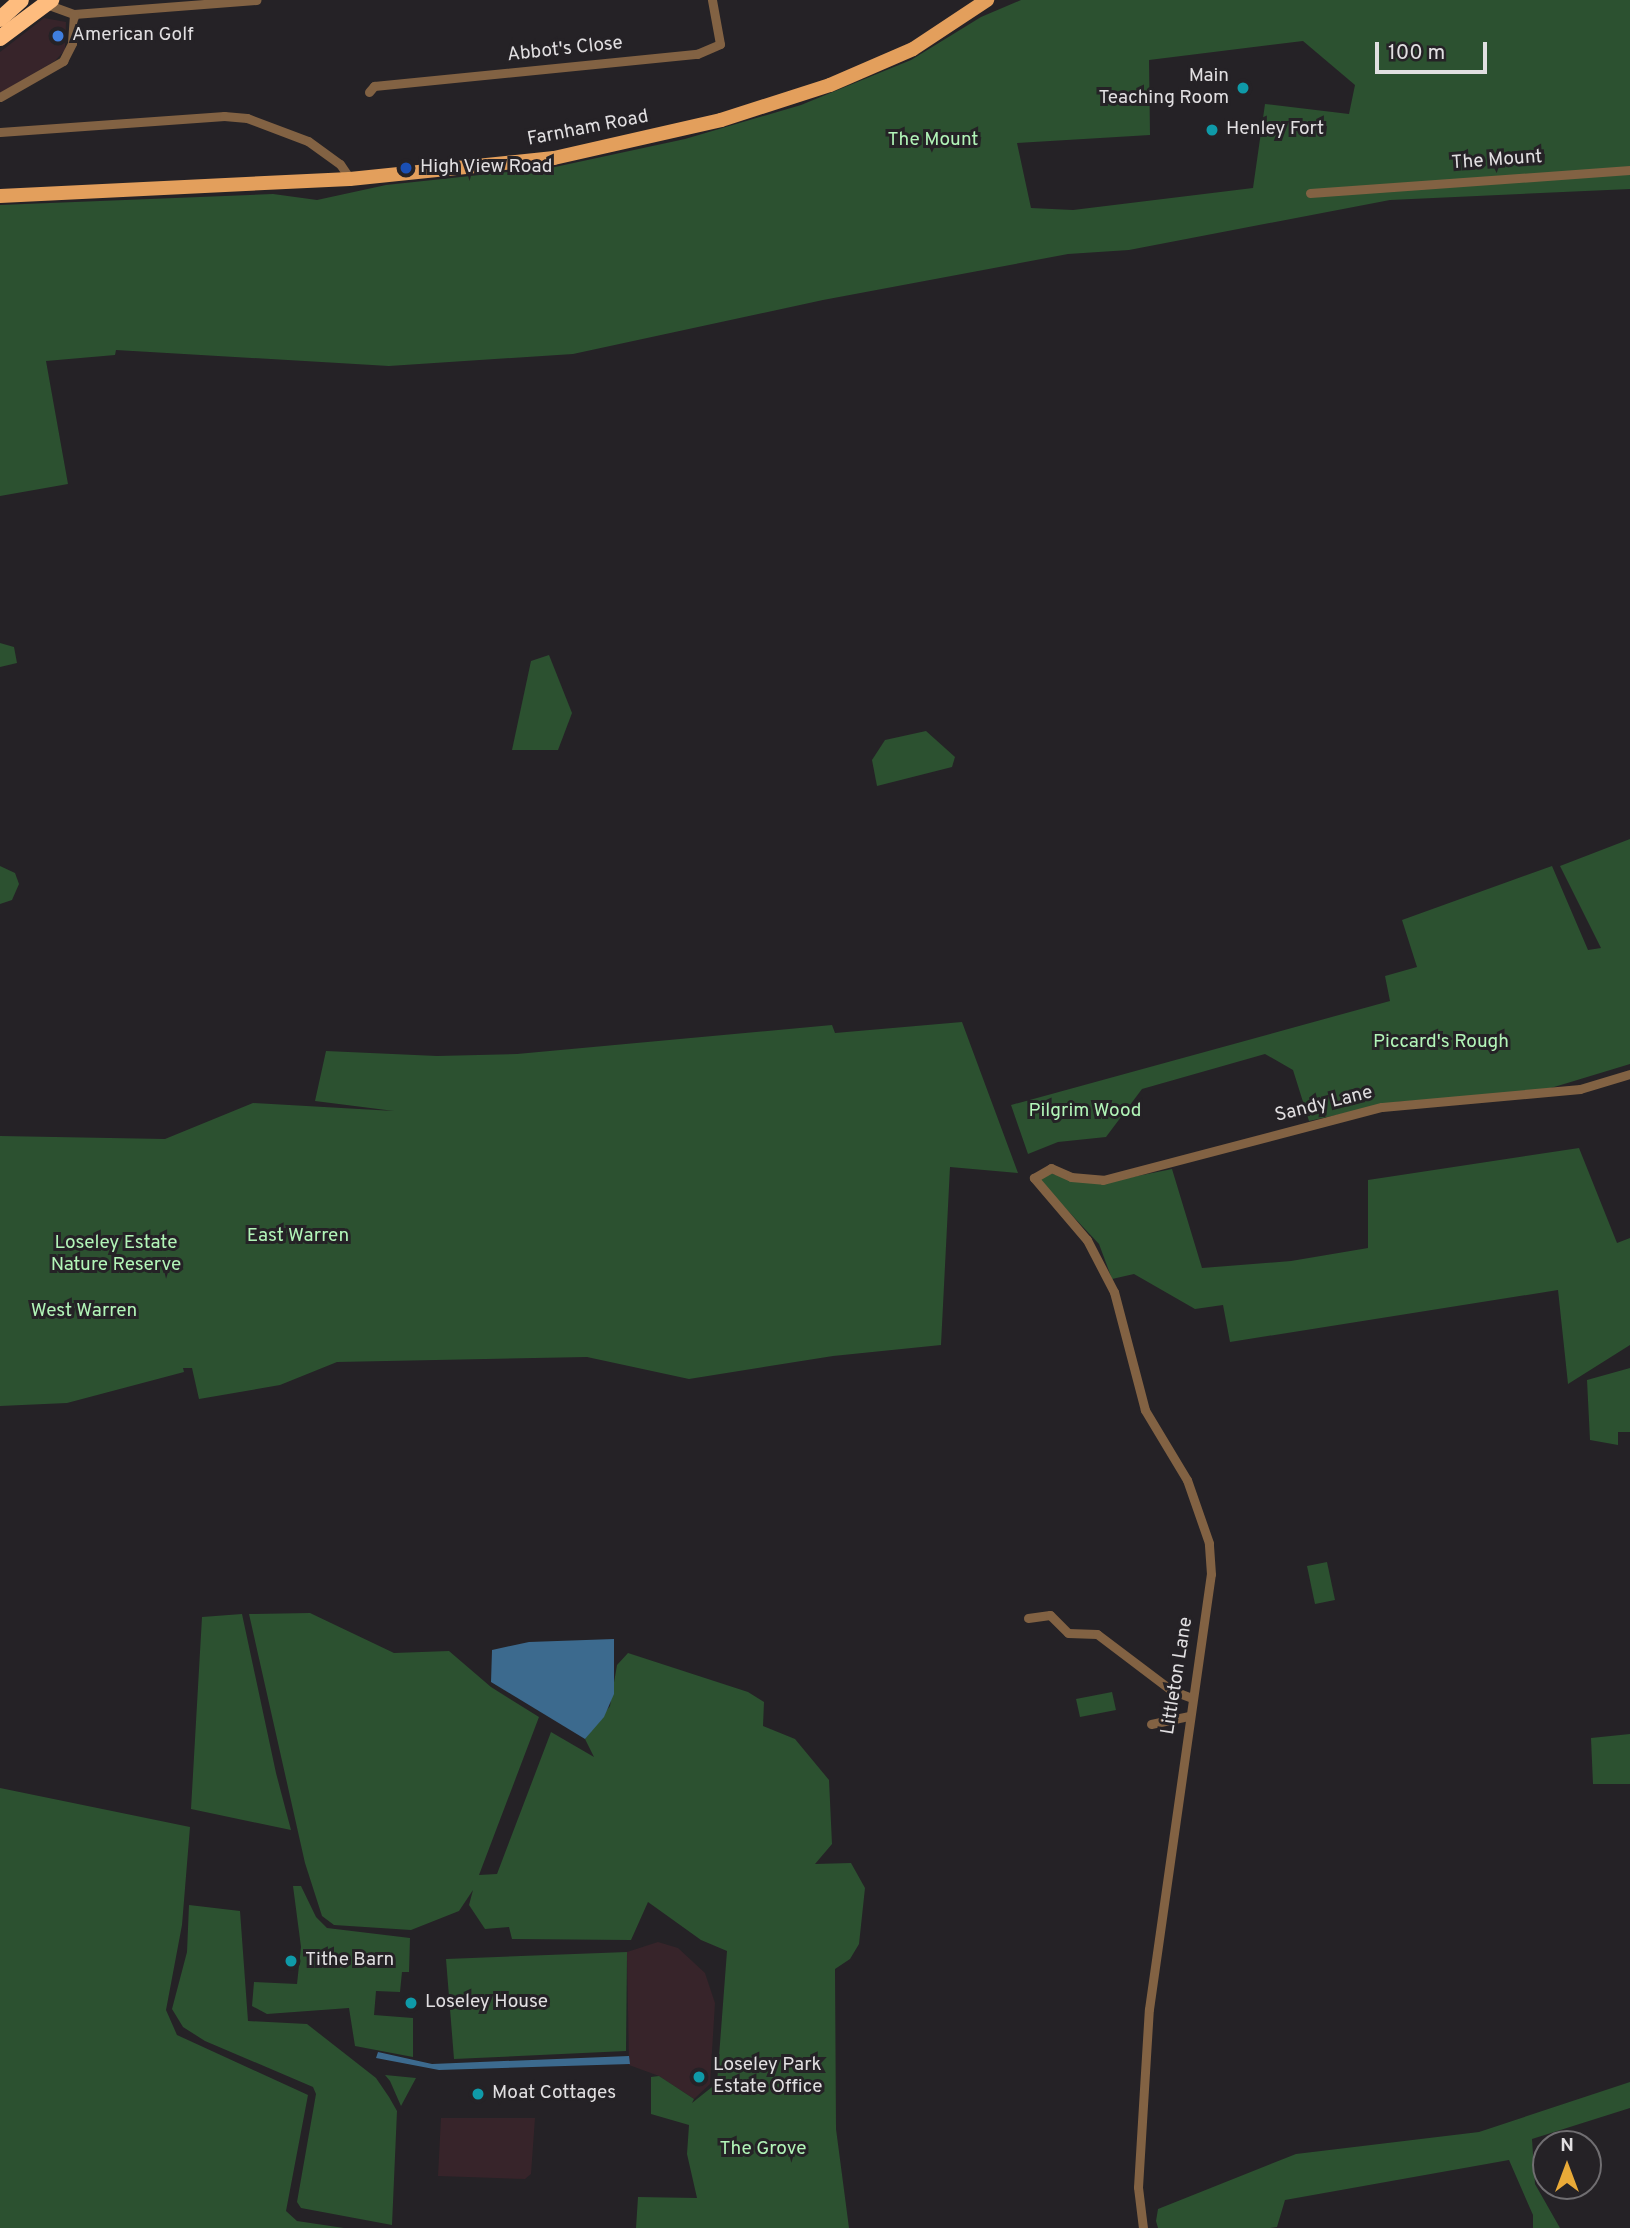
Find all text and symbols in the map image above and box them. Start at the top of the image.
place label: American Golf [72,25,194,47]
marker: American Golf [50,28,66,44]
scale bar [1378,28,1490,72]
street label: Abbot's Close [506,33,624,67]
text: 100 m [1388,40,1445,67]
place label: Main Teaching Room [1098,66,1229,110]
marker: Main Teaching Room [1235,80,1251,96]
street label: Farnham Road [525,106,651,152]
place label: Henley Fort [1226,119,1324,141]
marker: Henley Fort [1204,122,1220,138]
park label: The Mount [887,130,979,152]
street label: The Mount [1451,146,1543,176]
place label: High View Road [420,157,553,179]
marker: High View Road [398,160,414,176]
park label: Piccard's Rough [1373,1032,1509,1054]
street label: Sandy Lane [1273,1082,1375,1128]
park label: Pilgrim Wood [1028,1101,1142,1123]
park label: East Warren [247,1226,349,1248]
park label: Loseley Estate Nature Reserve [51,1233,181,1277]
park label: West Warren [30,1301,138,1323]
street label: Littleton Lane [1157,1616,1199,1736]
place label: Tithe Barn [305,1950,394,1972]
marker: Tithe Barn [283,1953,299,1969]
place label: Loseley House [425,1992,548,2014]
marker: Loseley House [403,1995,419,2011]
place label: Loseley Park Estate Office [713,2055,823,2099]
marker: Loseley Park Estate Office [691,2069,707,2085]
place label: Moat Cottages [492,2083,616,2105]
marker: Moat Cottages [470,2086,486,2102]
north arrow [1532,2130,1602,2200]
text: N [1560,2134,1574,2158]
park label: The Grove [719,2139,807,2161]

